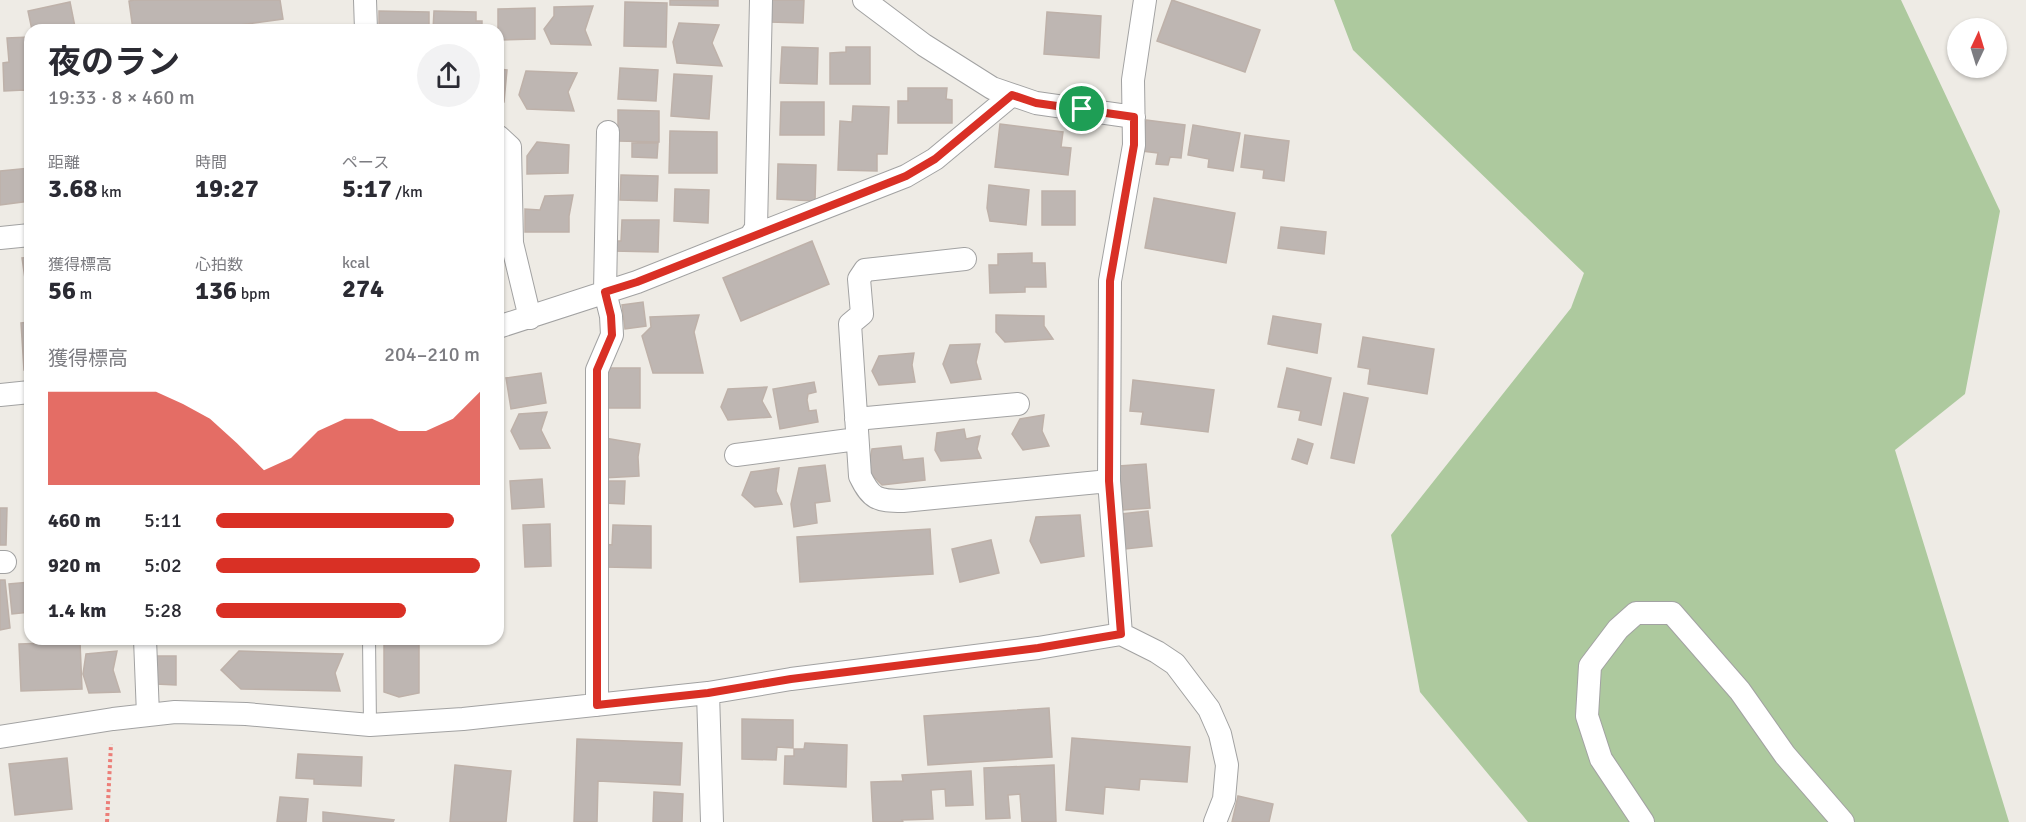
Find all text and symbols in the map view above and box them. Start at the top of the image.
north arrow [1947,18,2007,78]
map controls [1947,18,2007,78]
text: 夜のラン [48,42,180,83]
button: share [417,44,480,107]
pin [1056,83,1107,134]
text: 19:33 · 8 × 460 m [48,85,195,110]
icon: arrive [1065,92,1098,125]
text: 距離 [48,153,80,173]
text: 時間 [195,153,227,173]
text: ペース [342,153,389,173]
text: 3.68 [48,173,98,205]
text: 19:27 [195,173,259,205]
text: 5:17 [342,173,392,205]
text: km [98,182,122,202]
text: /km [392,182,423,202]
text: kcal [342,253,370,273]
text: 獲得標高 [48,255,112,275]
text: 心拍数 [195,255,243,275]
text: 274 [342,273,384,305]
text: 56 [48,275,76,307]
text: 136 [195,275,237,307]
text: m [76,284,92,304]
text: bpm [237,284,270,304]
text: 204–210 m [384,342,480,367]
text: 獲得標高 [48,346,128,371]
text: 460 m [48,508,101,533]
text: 5:11 [144,508,182,533]
text: 920 m [48,553,101,578]
text: 5:02 [144,553,182,578]
text: 1.4 km [48,598,106,623]
text: 5:28 [144,598,182,623]

